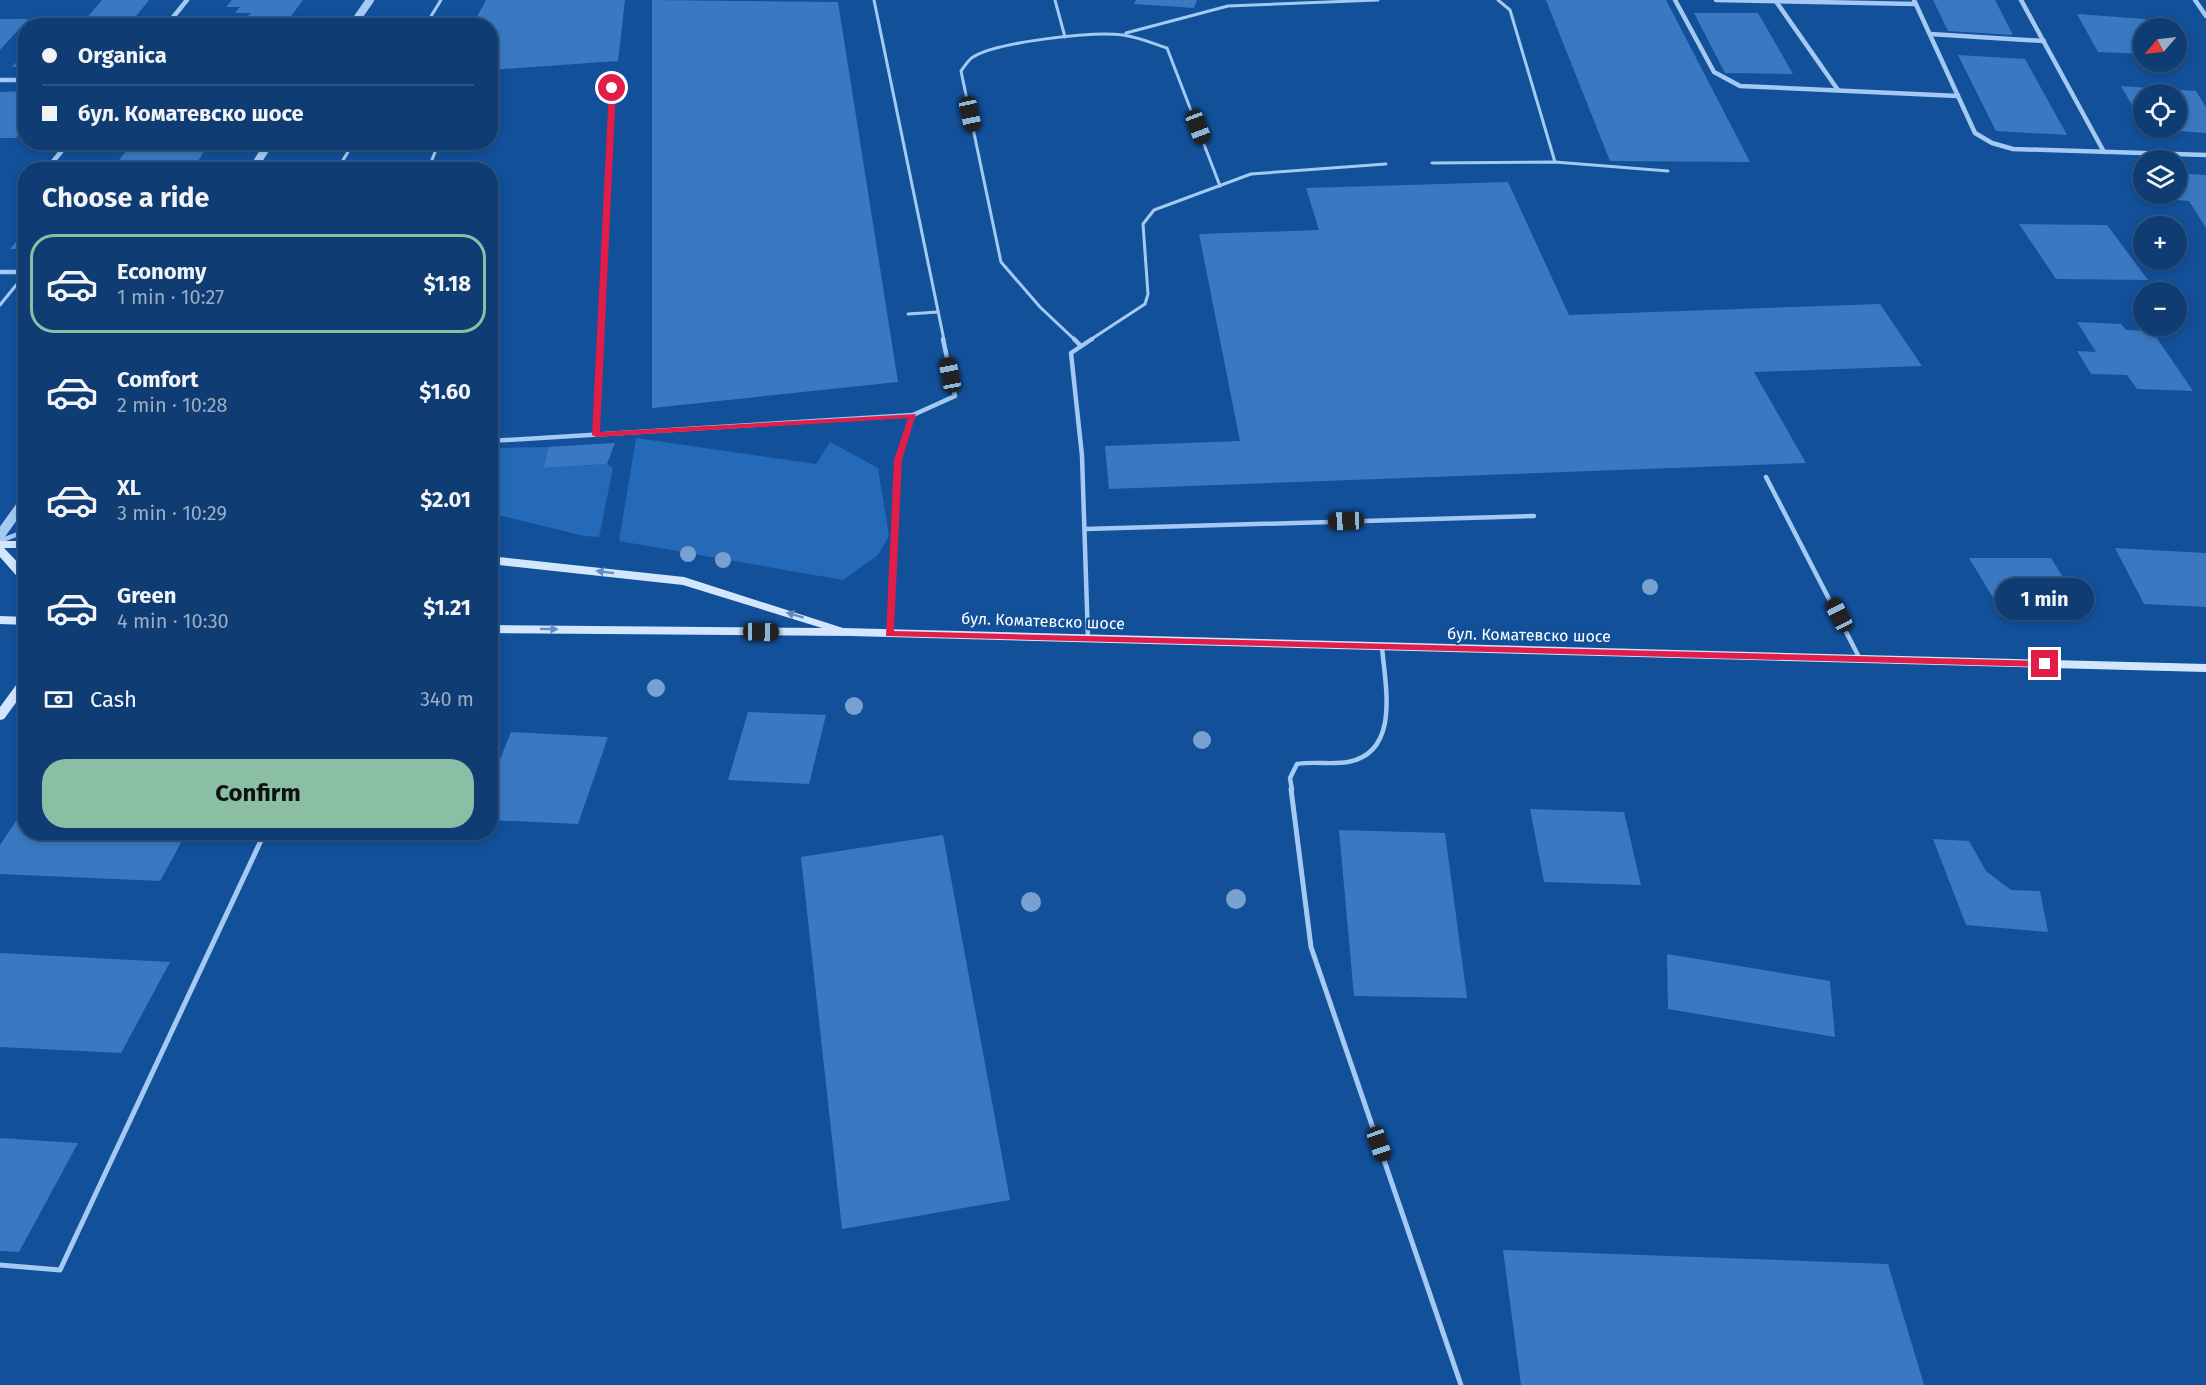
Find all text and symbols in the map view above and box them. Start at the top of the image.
north arrow [2133,18,2187,72]
map controls [2133,18,2187,336]
text: Organica [78,42,167,69]
route start [598,74,625,101]
button: locate [2133,84,2187,138]
car [957,95,983,133]
text: бул. Коматевско шосе [78,100,304,127]
car [1183,107,1213,147]
button: layers [2133,150,2187,204]
text: Choose a ride [42,182,209,214]
button: + [2133,216,2187,270]
icon: car [45,257,99,311]
text: Economy [117,258,206,285]
text: $1.18 [423,270,471,297]
button: − [2133,282,2187,336]
text: 1 min · 10:27 [117,285,224,309]
car [938,356,962,394]
icon: car [45,365,99,419]
text: Comfort [117,366,198,393]
text: $1.60 [419,378,471,405]
text: 2 min · 10:28 [117,393,228,417]
icon: car [45,473,99,527]
text: XL [117,474,141,501]
text: $2.01 [420,486,471,513]
text: 3 min · 10:29 [117,501,227,525]
car [1328,511,1364,531]
one-way arrow [596,567,615,577]
callout: 1 min [1996,577,2094,619]
icon: car [45,581,99,635]
text: Green [117,582,176,609]
text: 1 min [2020,587,2069,611]
text: $1.21 [423,594,471,621]
car [1823,595,1855,635]
text: 4 min · 10:30 [117,609,229,633]
street label: бул. Коматевско шосе [961,609,1125,633]
one-way arrow [786,610,804,619]
car [743,623,779,641]
street label: бул. Коматевско шосе [1447,624,1611,646]
one-way arrow [539,625,558,634]
route end [2031,650,2058,677]
icon: cash [42,683,75,716]
text: Cash [90,686,137,713]
text: 340 m [420,687,474,711]
button: Confirm [42,759,474,828]
car [1365,1124,1393,1164]

